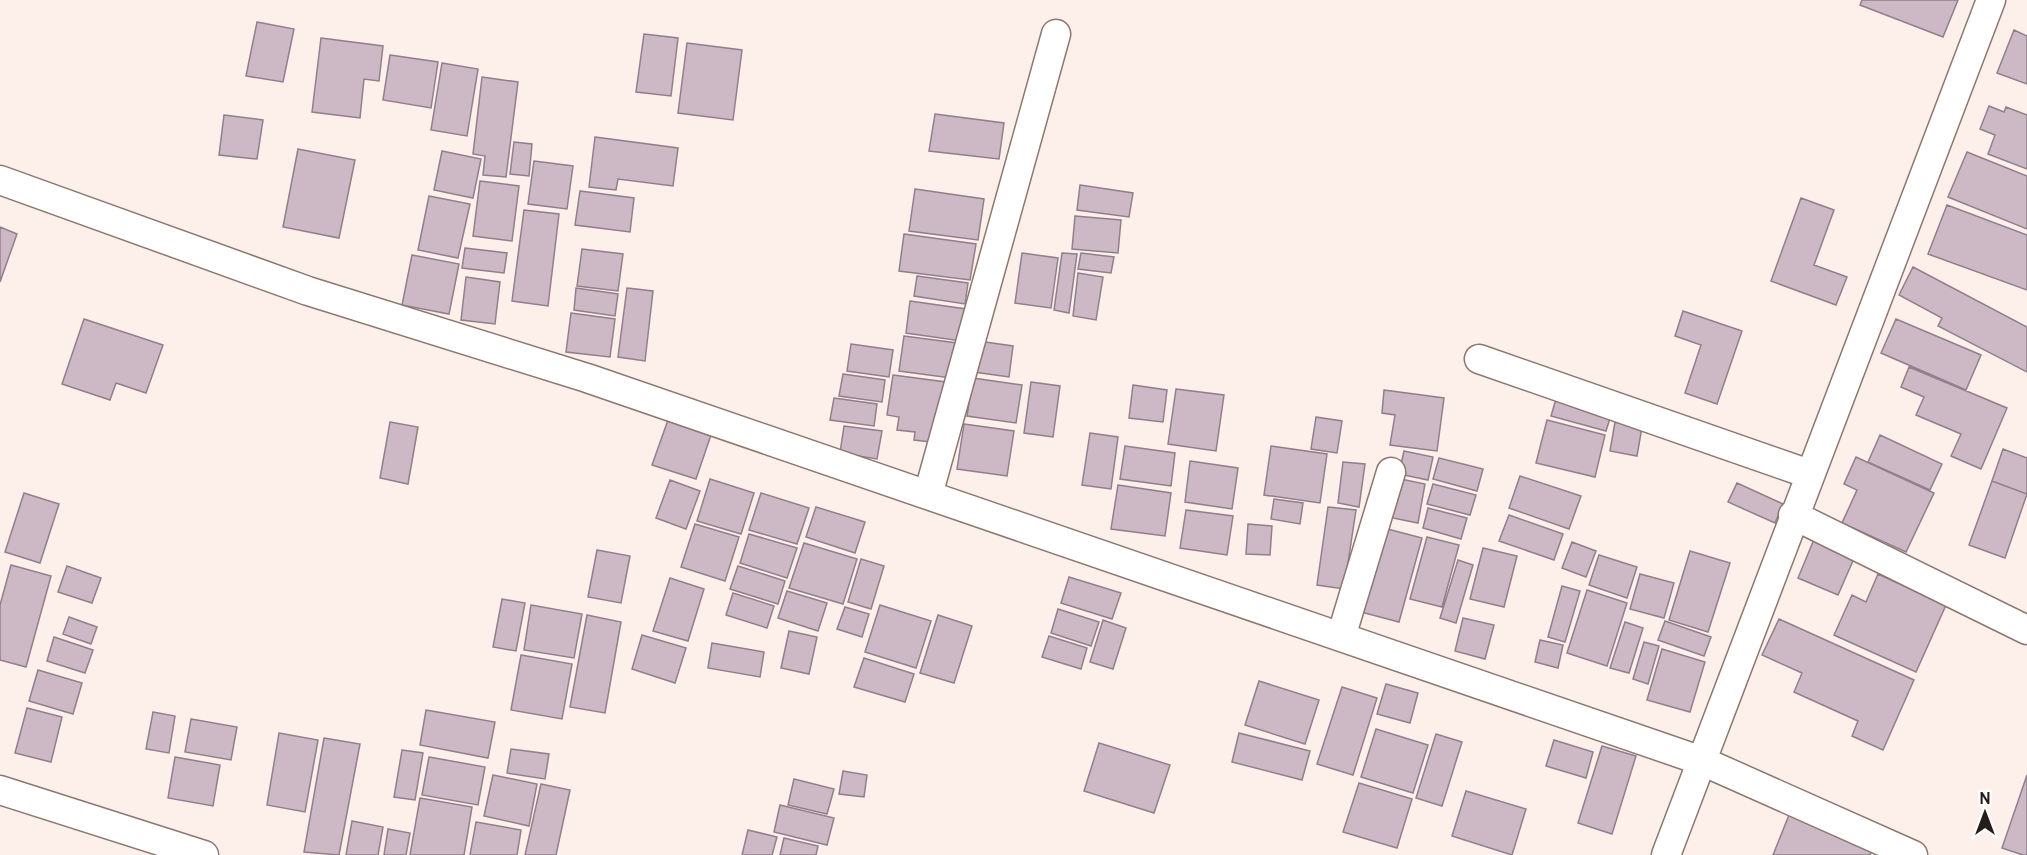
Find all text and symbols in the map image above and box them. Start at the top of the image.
north arrow [1955,783,2015,843]
text: N [1979,790,1991,810]

